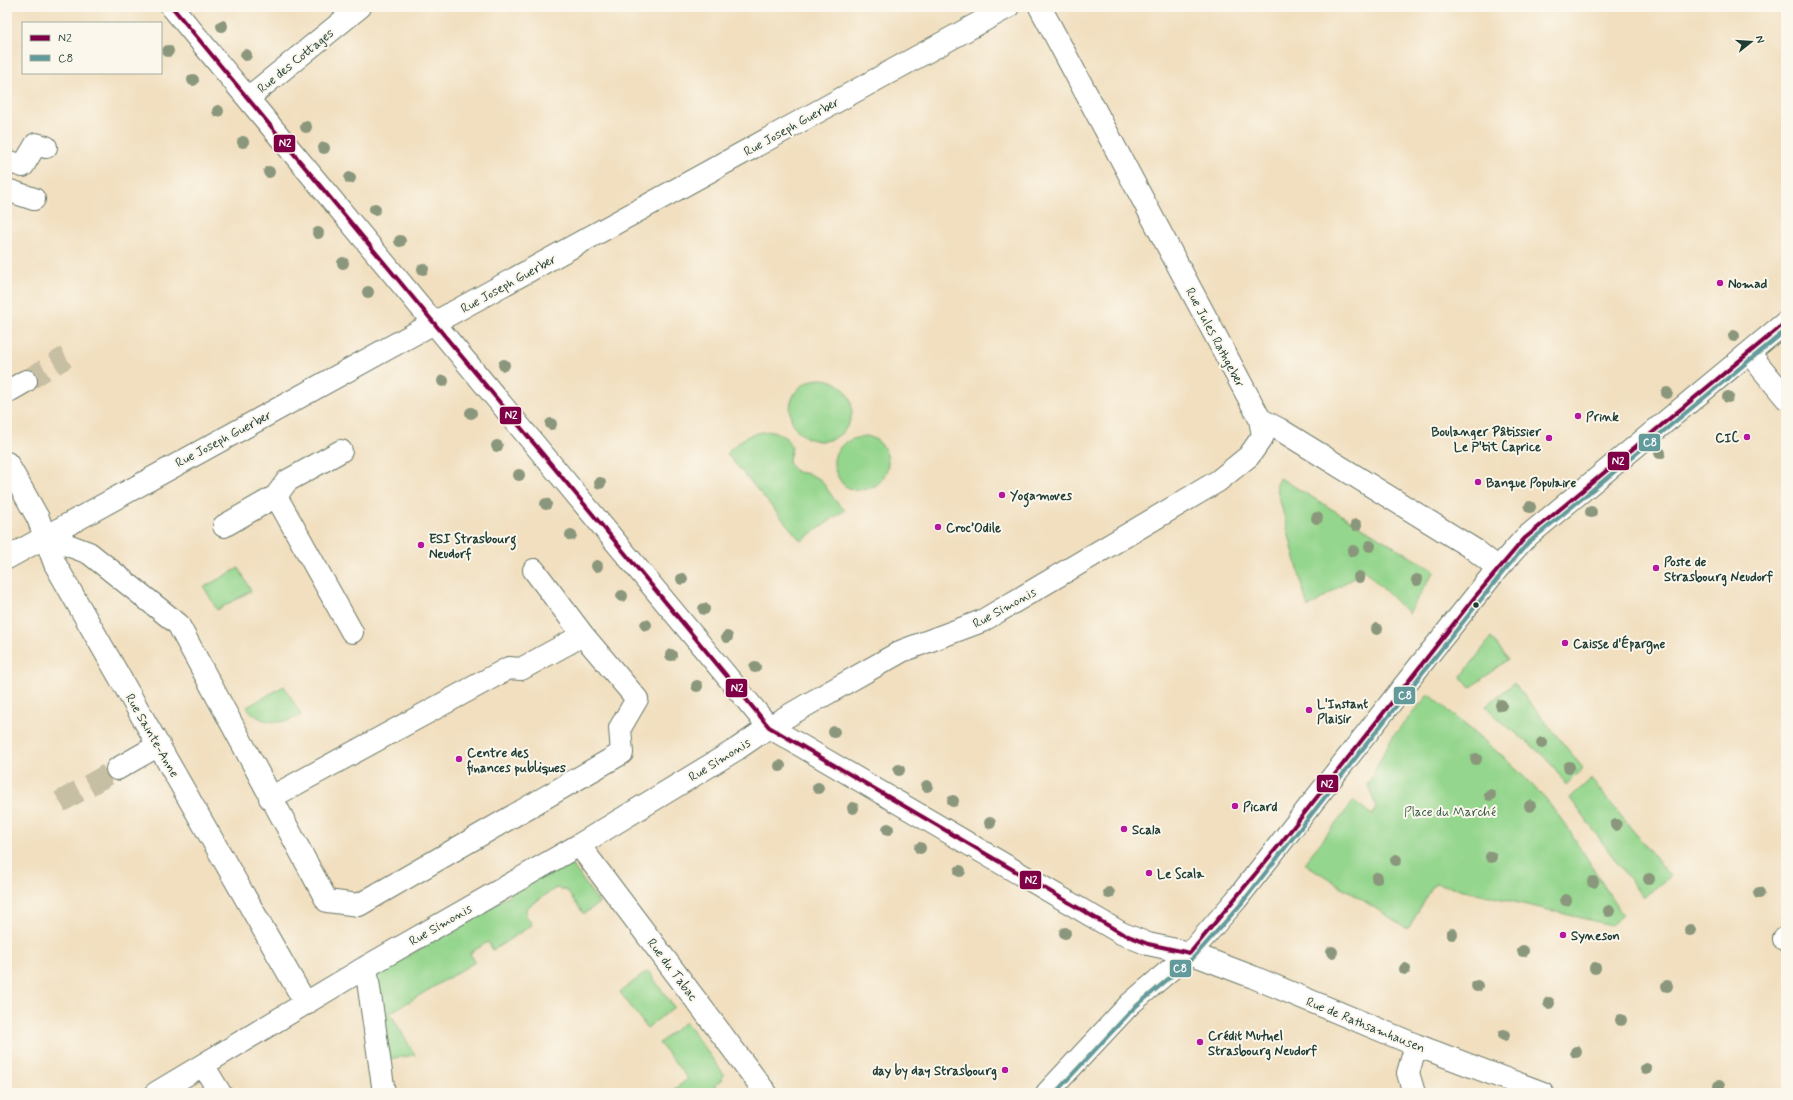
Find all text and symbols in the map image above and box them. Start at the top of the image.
legend [22,22,162,74]
north arrow [1731,22,1771,62]
street label: Rue des Cottages [254,25,338,97]
text: N2 [58,31,72,47]
text: N [1752,34,1767,45]
text: C8 [58,51,73,67]
street label: Rue Joseph Guerber [741,94,843,161]
line badge: N2 [273,134,296,153]
text: N2 [279,137,292,151]
street label: Rue Joseph Guerber [458,251,560,318]
place label: Nomad [1728,276,1768,293]
marker: Nomad [1715,278,1725,288]
street label: Rue Jules Rathgeber [1181,285,1248,391]
line badge: N2 [499,406,522,425]
street label: Rue Joseph Guerber [173,407,275,472]
text: N2 [505,409,518,423]
place label: Prink [1586,409,1619,426]
marker: Prink [1573,411,1583,421]
place label: Boulanger Pâtissier Le P'tit Caprice [1431,424,1542,456]
place label: CIC [1715,430,1739,447]
marker: CIC [1742,432,1752,442]
marker: Boulanger Pâtissier Le P'tit Caprice [1544,433,1554,443]
line badge: C8 [1638,433,1661,452]
text: C8 [1643,436,1657,450]
line badge: N2 [1607,451,1630,471]
text: N2 [1612,455,1625,469]
place label: Banque Populaire [1486,475,1577,492]
marker: Banque Populaire [1473,477,1483,487]
place label: Yogamoves [1010,488,1072,508]
marker: Yogamoves [997,490,1007,500]
place label: Croc’Odile [946,520,1001,537]
marker: Croc’Odile [933,522,943,532]
place label: ESI Strasbourg Neudorf [429,531,516,563]
marker: ESI Strasbourg Neudorf [416,540,426,550]
place label: Poste de Strasbourg Neudorf [1664,554,1773,587]
marker: Poste de Strasbourg Neudorf [1651,563,1661,573]
street label: Rue Simonis [970,584,1040,633]
unlabelled marker [1471,600,1481,610]
place label: Caisse d'Épargne [1573,635,1665,655]
marker: Caisse d'Épargne [1560,638,1570,648]
line badge: N2 [725,678,748,698]
text: N2 [731,682,744,696]
line badge: C8 [1393,686,1416,705]
text: C8 [1398,689,1412,703]
street label: Rue Sainte-Anne [121,691,183,781]
place label: L'Instant Plaisir [1317,696,1368,728]
marker: L'Instant Plaisir [1304,705,1314,715]
street label: Rue Simonis [686,734,754,786]
place label: Centre des finances publiques [466,745,566,777]
marker: Centre des finances publiques [454,754,464,764]
line badge: N2 [1316,774,1339,793]
text: N2 [1321,778,1334,792]
place label: Picard [1243,799,1277,816]
marker: Picard [1230,801,1240,811]
park label: Place du Marché [1404,804,1496,821]
place label: Scala [1132,822,1161,839]
marker: Scala [1119,824,1129,834]
place label: Le Scala [1157,866,1205,883]
marker: Le Scala [1144,868,1154,878]
line badge: N2 [1019,870,1042,890]
text: N2 [1025,874,1038,888]
street label: Rue Simonis [406,900,476,950]
place label: Syneson [1571,928,1620,945]
marker: Syneson [1558,930,1568,940]
street label: Rue du Tabac [643,935,701,1004]
line badge: C8 [1169,959,1192,978]
text: C8 [1173,962,1187,976]
street label: Rue de Rathsamhausen [1303,994,1428,1057]
place label: Crédit Mutuel Strasbourg Neudorf [1208,1028,1317,1061]
marker: Crédit Mutuel Strasbourg Neudorf [1195,1037,1205,1047]
place label: day by day Strasbourg [872,1063,997,1081]
marker: day by day Strasbourg [1000,1065,1010,1075]

